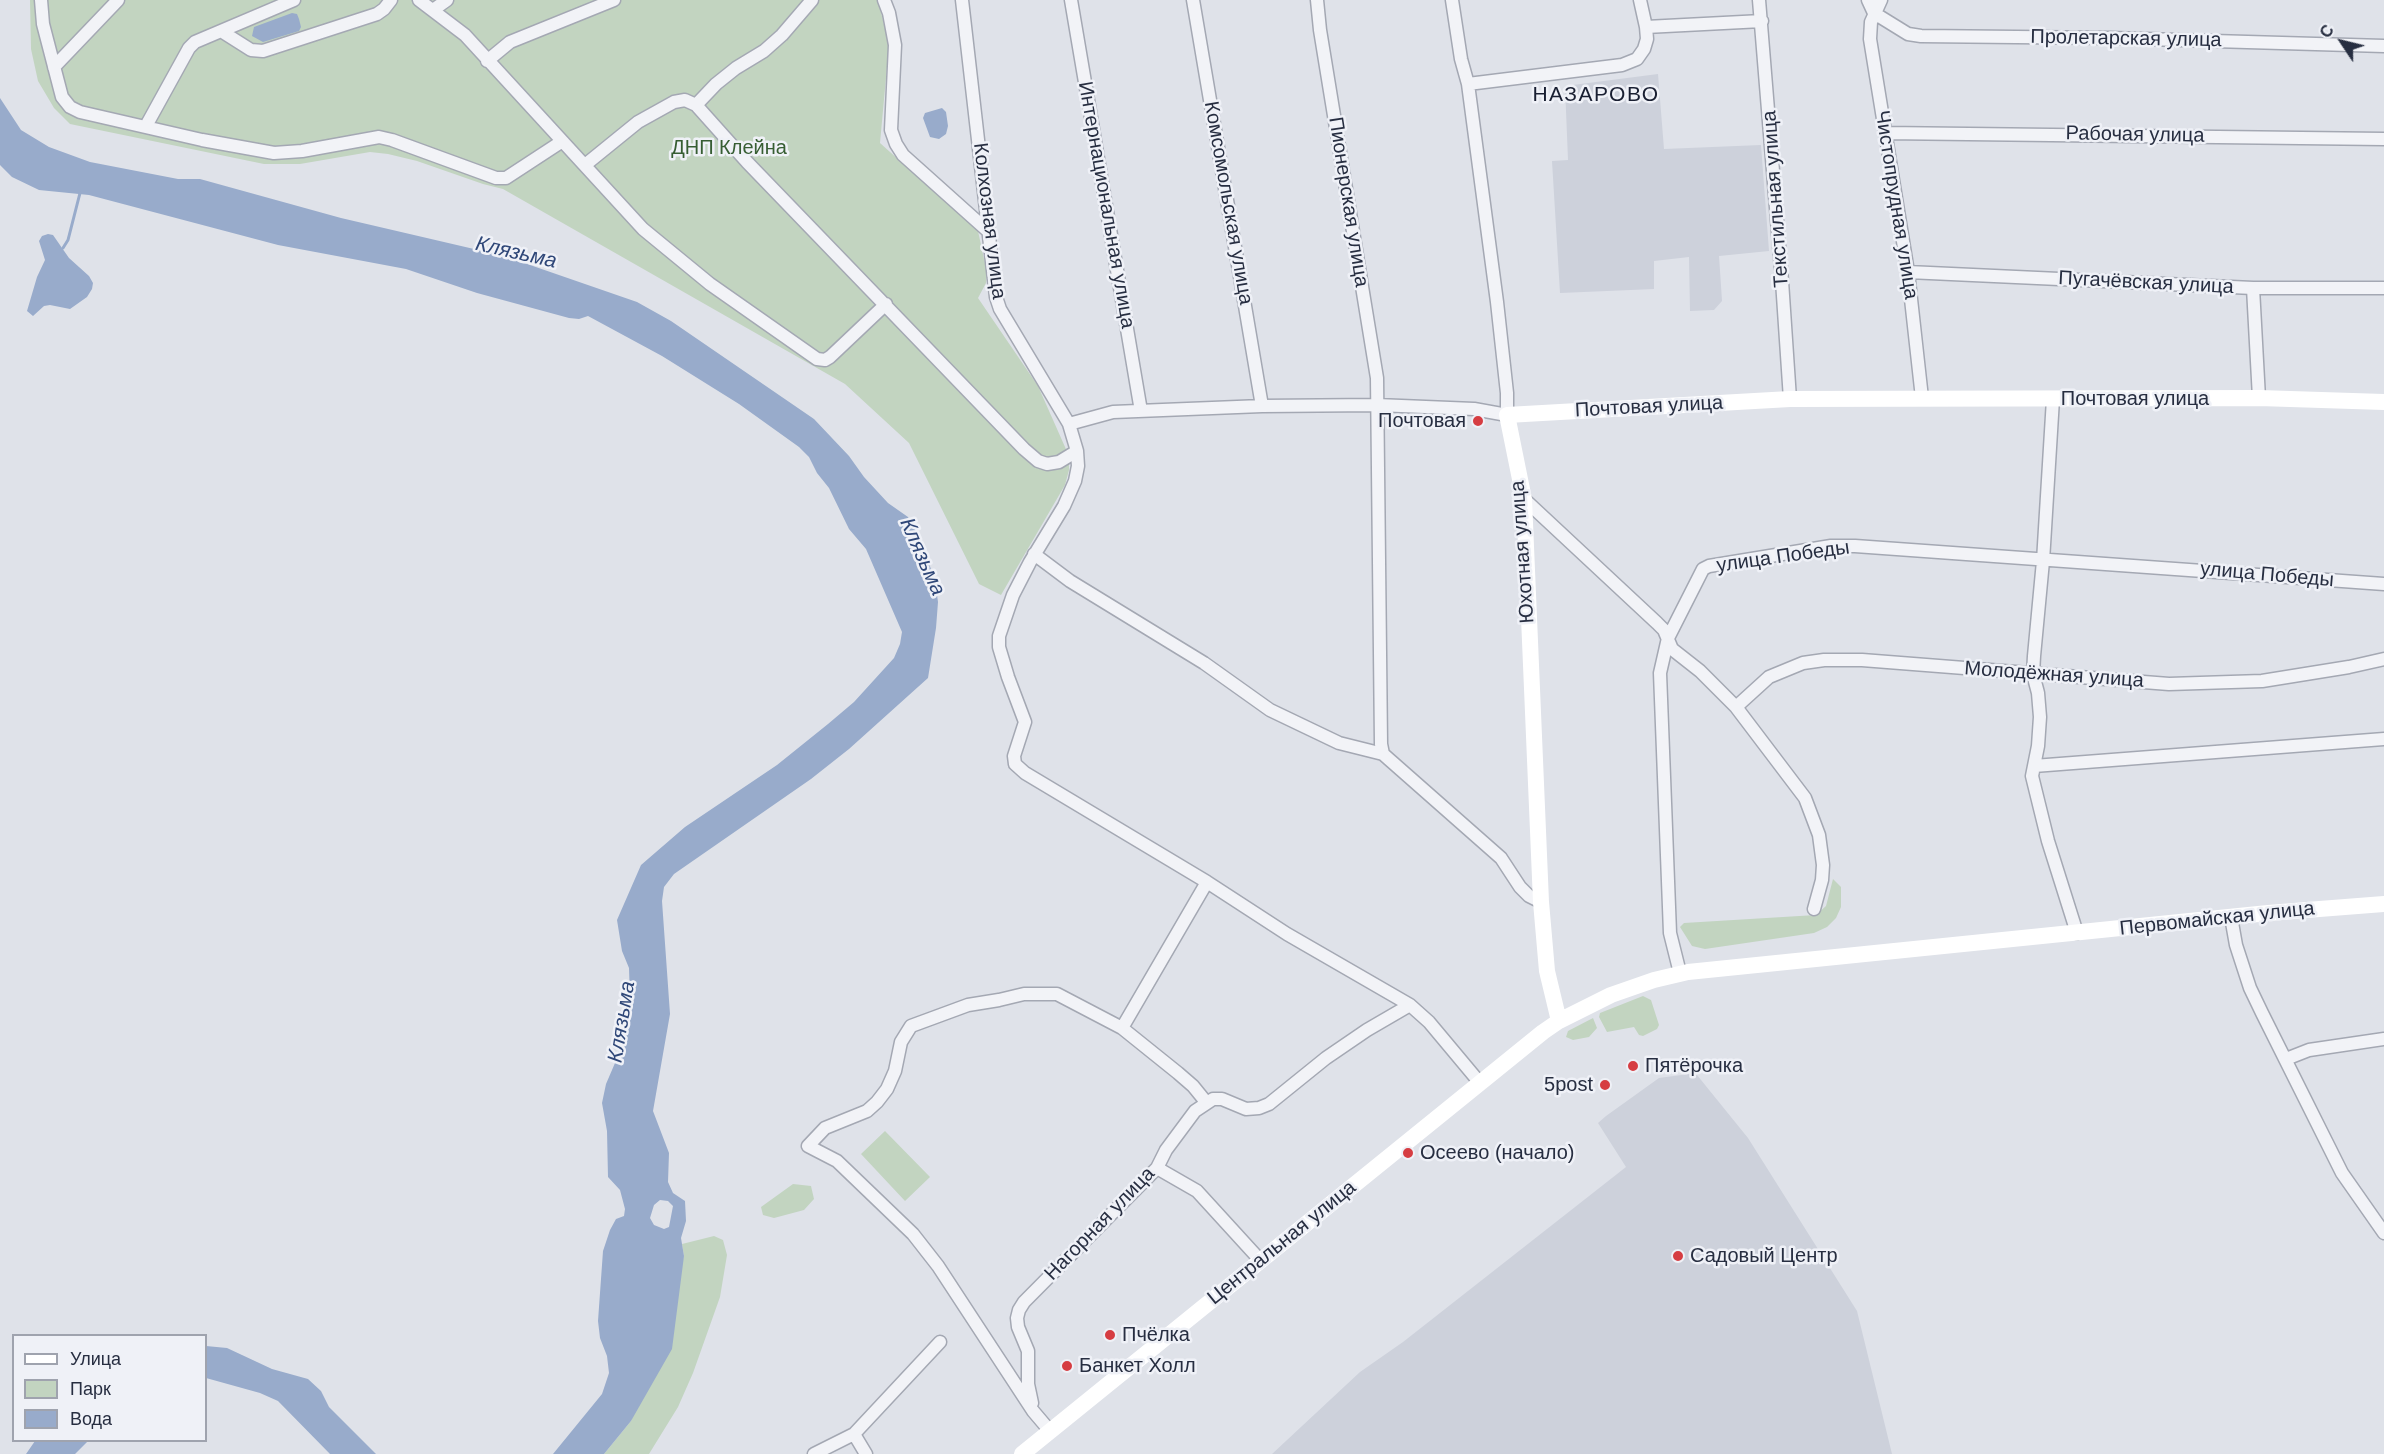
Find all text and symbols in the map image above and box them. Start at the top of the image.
north arrow [2312,12,2372,72]
text: С [2317,22,2337,41]
street label: Пролетарская улица [2030,25,2222,53]
street label: Интернациональная улица [1072,80,1140,330]
district label: НАЗАРОВО [1532,82,1660,108]
street label: Комсомольская улица [1198,99,1258,307]
street label: Чистопрудная улица [1869,109,1923,301]
street label: Текстильная улица [1758,110,1794,288]
street label: Пионерская улица [1323,115,1373,289]
street label: Рабочая улица [2065,122,2205,148]
park label: ДНП Клейна [671,136,787,160]
street label: Колхозная улица [967,141,1011,301]
water label: Клязьма [473,231,559,275]
street label: Пугачёвская улица [2058,266,2234,300]
street label: Почтовая улица [2061,387,2209,411]
street label: Почтовая улица [1574,391,1724,423]
place label: Почтовая [1378,409,1466,433]
marker: Почтовая [1471,414,1485,428]
street label: Юхотная улица [1506,480,1540,624]
water label: Клязьма [894,514,950,600]
street label: улица Победы [1715,536,1851,578]
street label: улица Победы [2199,557,2335,593]
street label: Молодёжная улица [1963,657,2145,693]
street label: Первомайская улица [2118,897,2316,941]
water label: Клязьма [603,979,641,1065]
place label: Пятёрочка [1645,1054,1743,1078]
marker: Пятёрочка [1626,1059,1640,1073]
place label: 5post [1544,1073,1593,1097]
marker: 5post [1598,1078,1612,1092]
place label: Осеево (начало) [1420,1141,1574,1165]
marker: Осеево (начало) [1401,1146,1415,1160]
street label: Нагорная улица [1040,1162,1160,1286]
street label: Центральная улица [1203,1176,1361,1310]
place label: Садовый Центр [1690,1244,1838,1268]
marker: Садовый Центр [1671,1249,1685,1263]
place label: Пчёлка [1122,1323,1190,1347]
marker: Пчёлка [1103,1328,1117,1342]
legend [12,1334,207,1442]
text: Улица [70,1349,121,1369]
place label: Банкет Холл [1079,1354,1196,1378]
marker: Банкет Холл [1060,1359,1074,1373]
text: Парк [70,1379,111,1399]
text: Вода [70,1409,112,1429]

